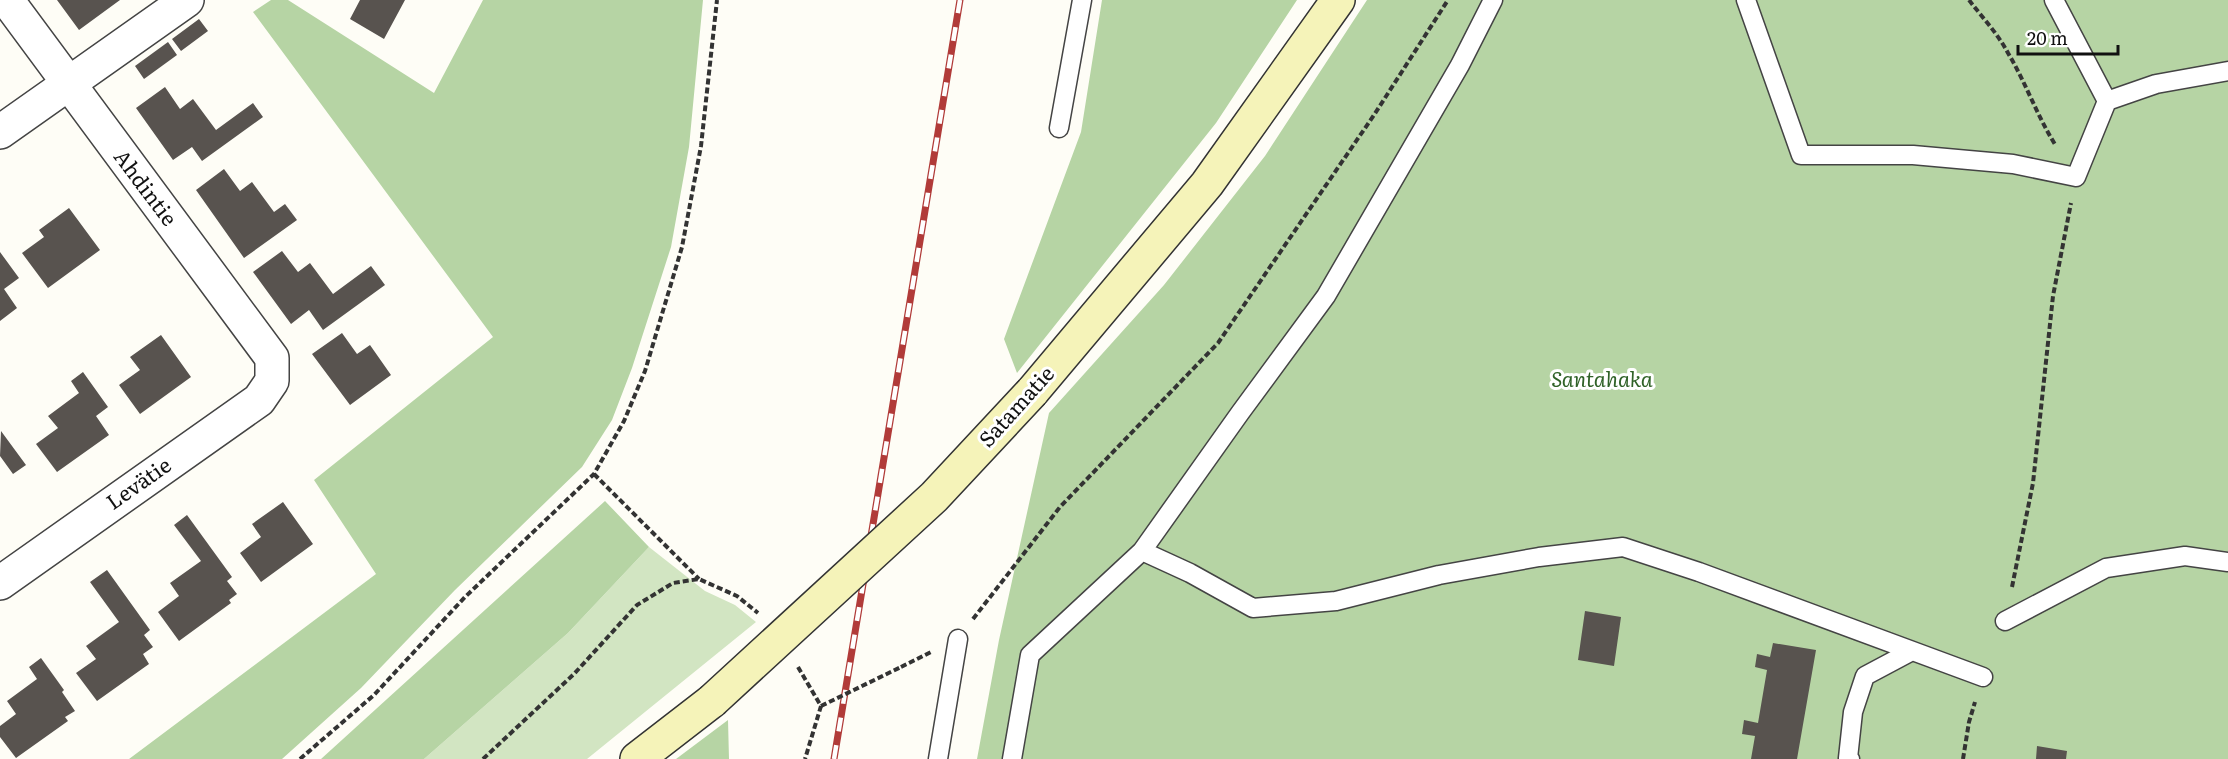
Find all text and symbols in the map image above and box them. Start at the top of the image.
scale bar [2018,18,2118,56]
text: 20 m [2027,24,2068,51]
street label: Ahdintie [108,142,186,231]
street label: Satamatie [970,358,1060,453]
park label: Santahaka [1551,362,1653,393]
street label: Levätie [99,448,176,516]

